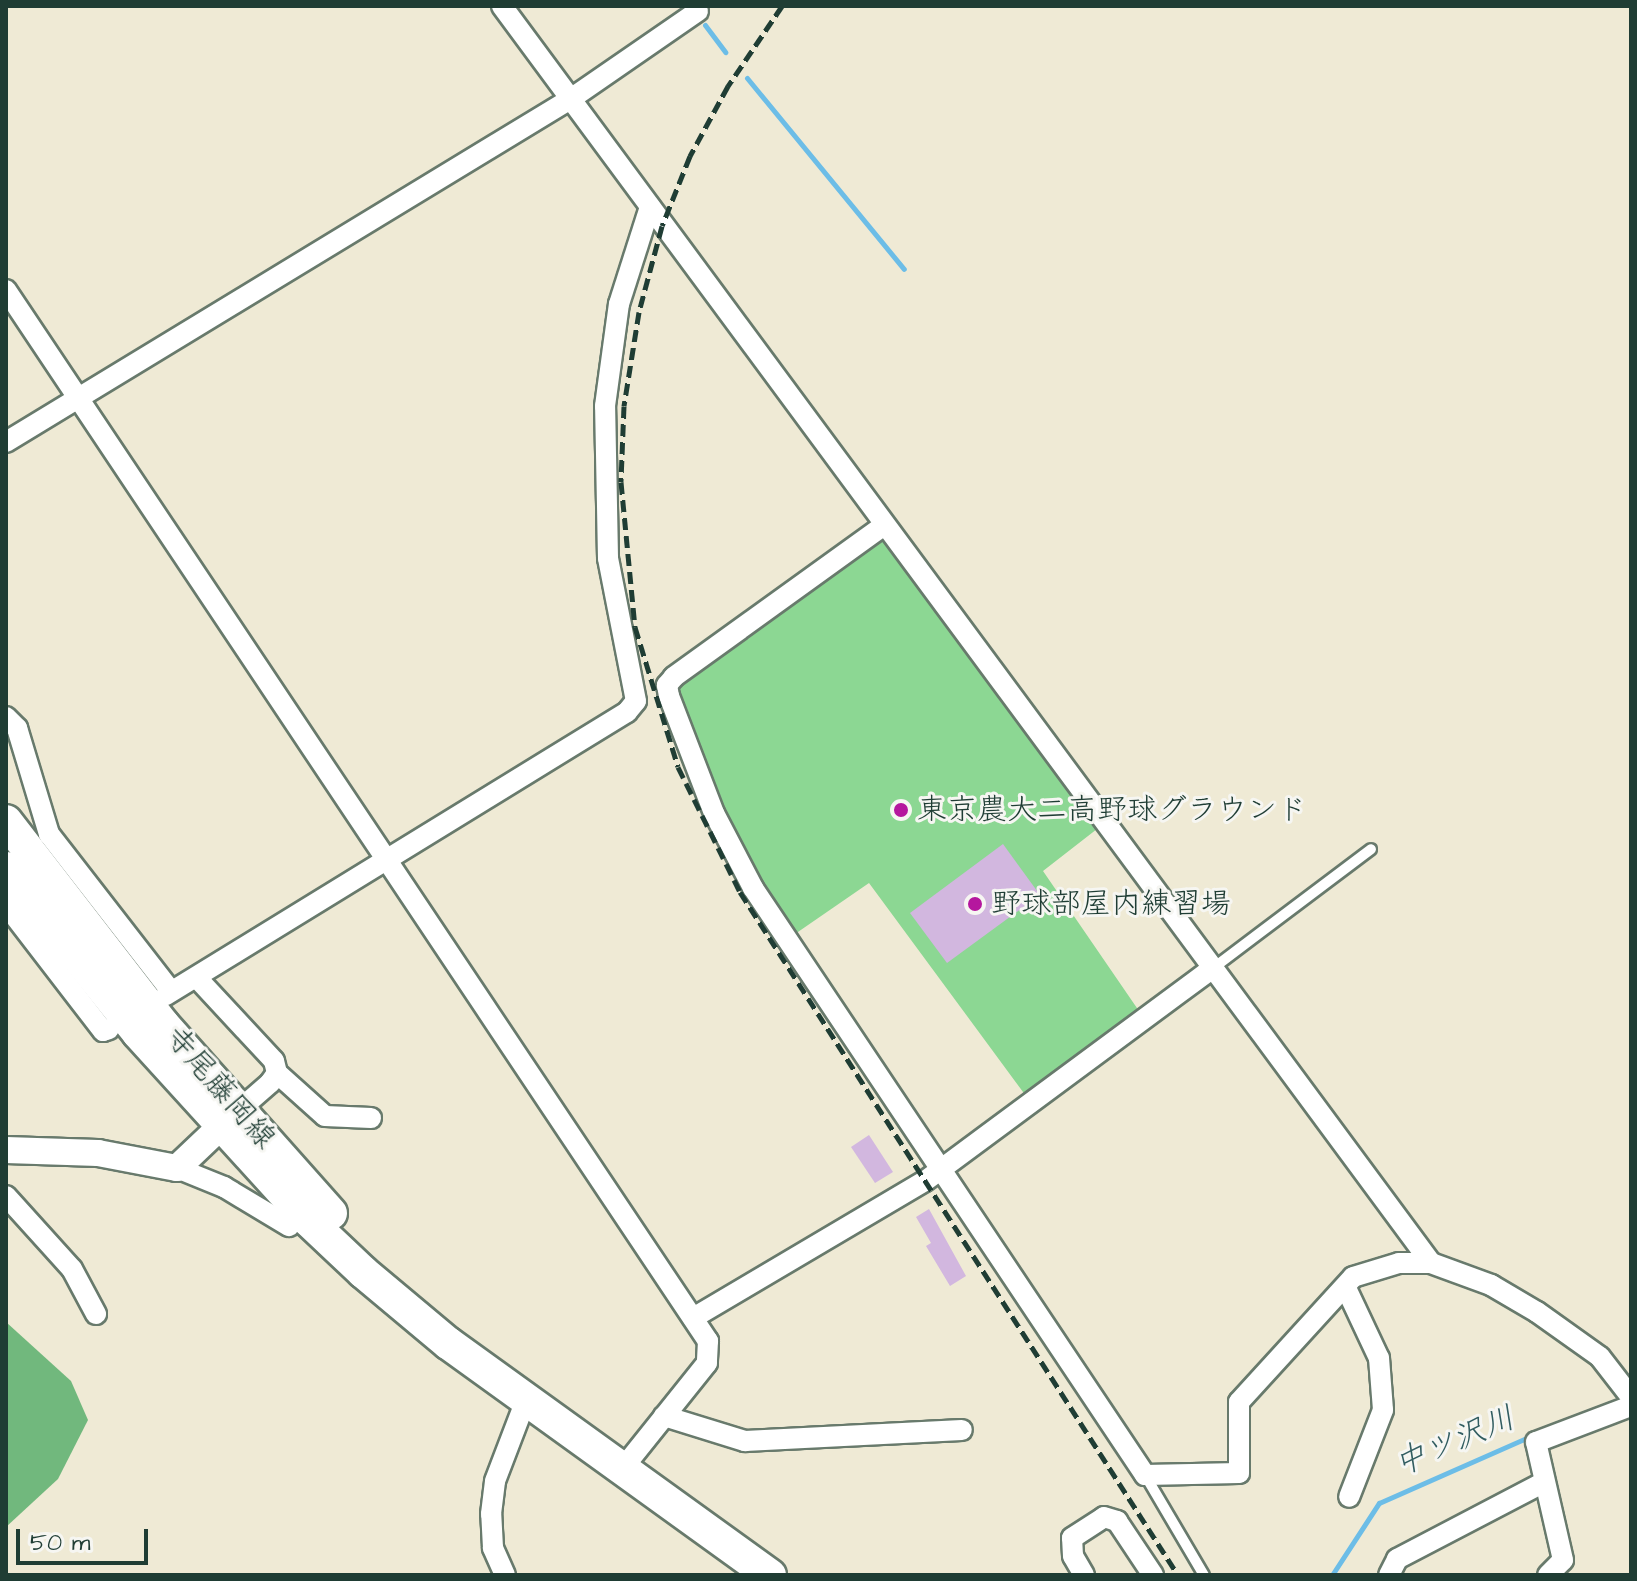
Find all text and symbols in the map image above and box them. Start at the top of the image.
place label: 東京農大二高野球グラウンド [917,792,1307,828]
marker: 東京農大二高野球グラウンド [892,801,910,819]
place label: 野球部屋内練習場 [991,886,1231,922]
marker: 野球部屋内練習場 [966,895,984,913]
street label: 寺尾藤岡線 [157,1020,283,1156]
water label: 中ツ沢川 [1389,1399,1521,1485]
scale bar [20,1513,152,1563]
text: 50 m [30,1526,90,1560]

